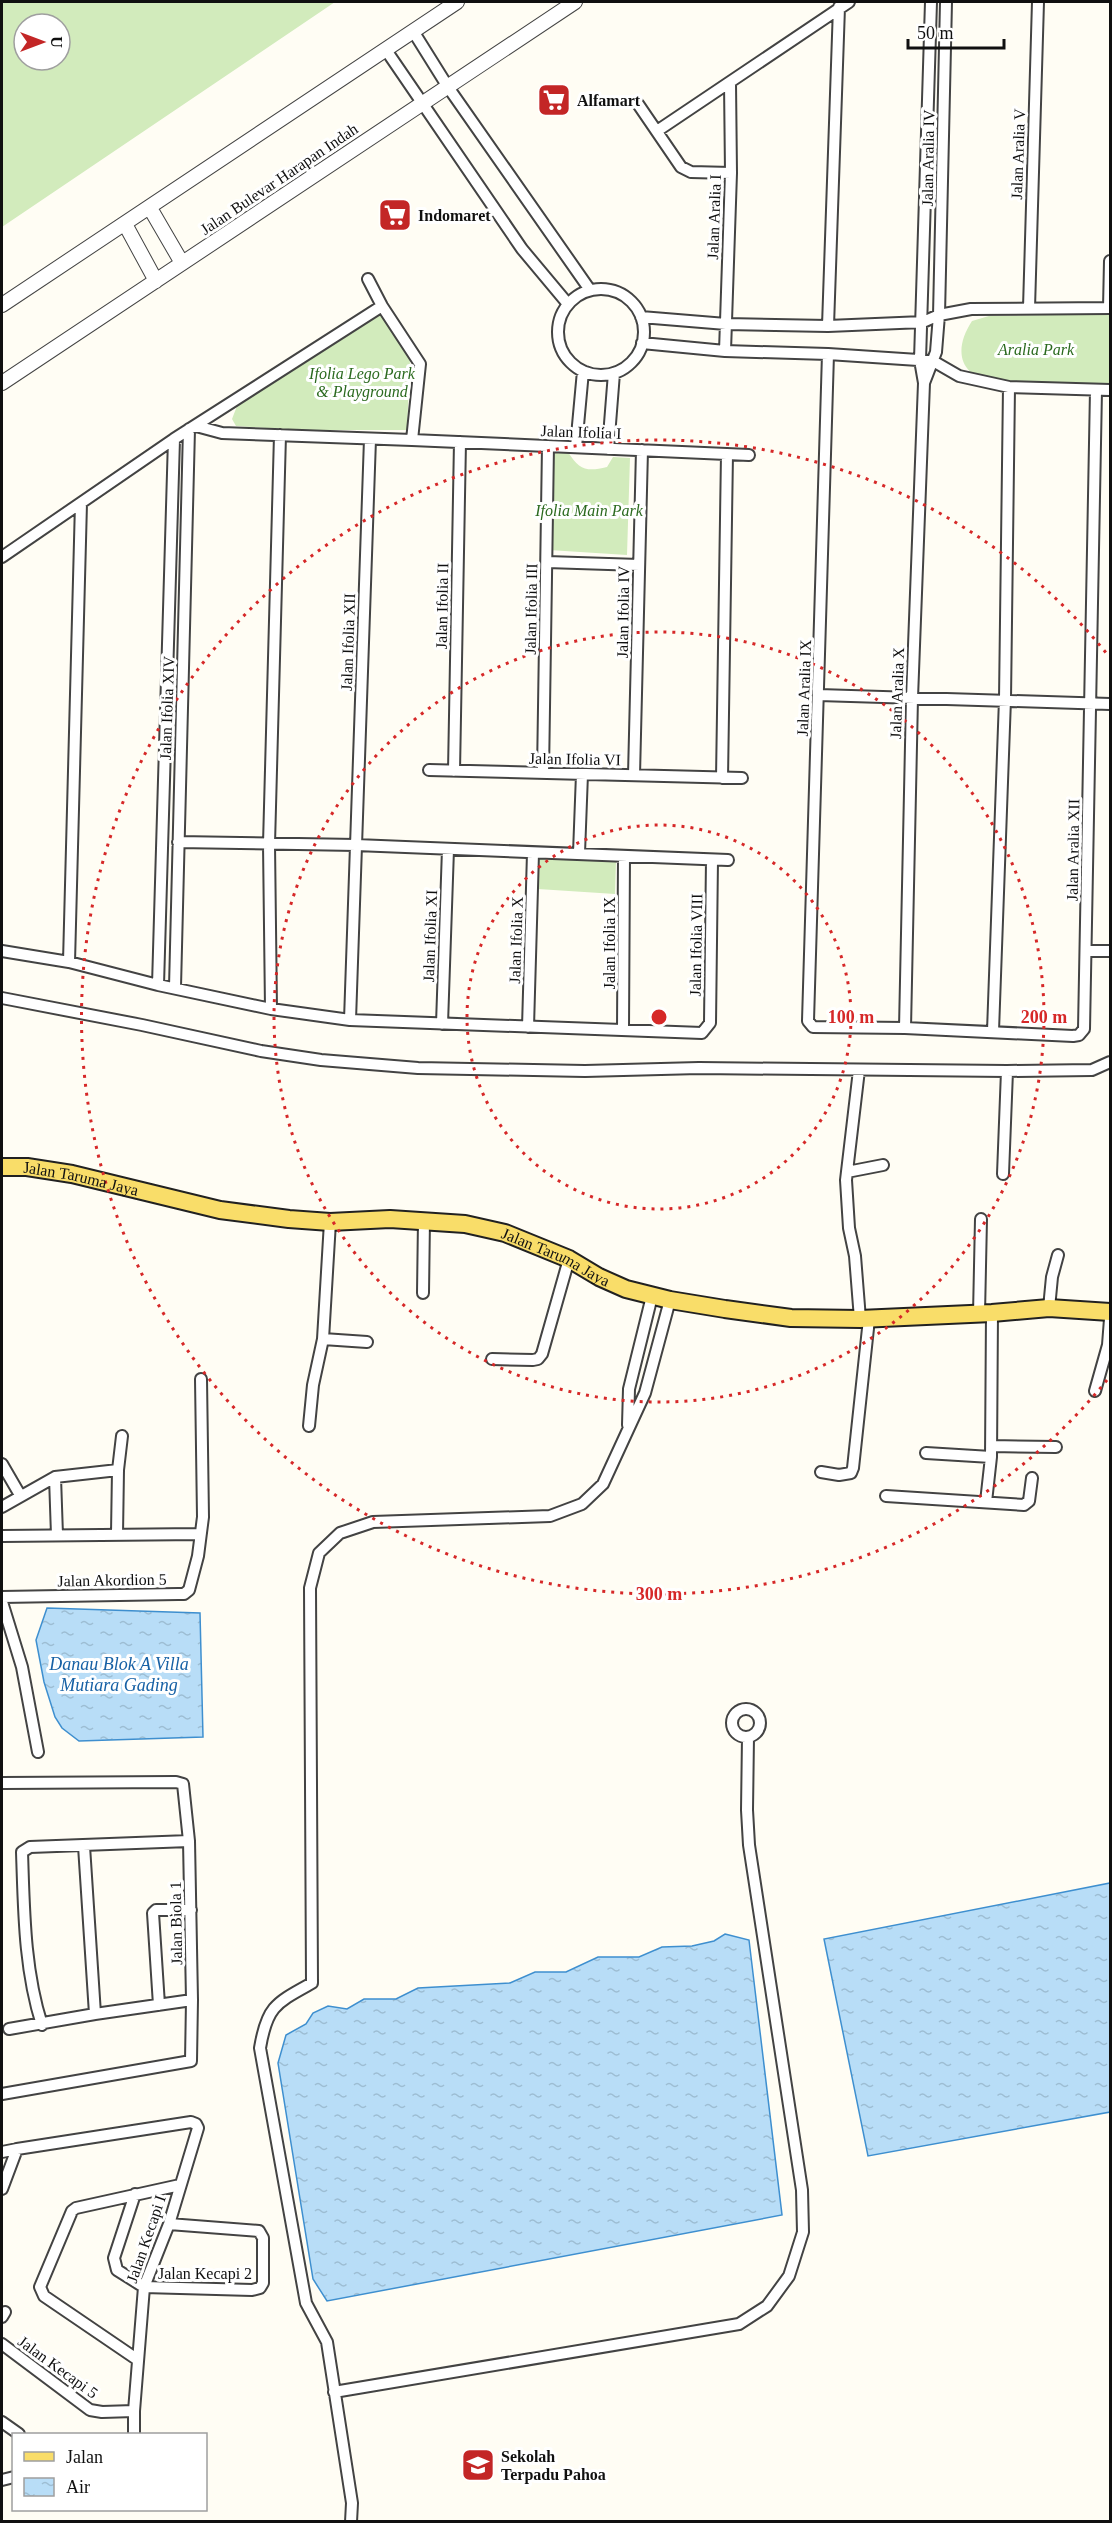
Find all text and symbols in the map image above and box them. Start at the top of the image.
north arrow [12,12,72,72]
scale bar [908,12,1004,50]
text: 50 m [917,23,954,43]
text: U [48,36,65,48]
supermarket icon: Alfamart [536,82,572,118]
place label: Alfamart [577,92,641,109]
street label: Jalan Aralia V [1008,108,1028,200]
street label: Jalan Aralia IV [919,109,937,207]
street label: Jalan Bulevar Harapan Indah [197,120,361,239]
street label: Jalan Aralia I [704,174,724,260]
supermarket icon: Indomaret [377,197,413,233]
place label: Indomaret [418,207,491,224]
park label: Aralia Park [997,341,1075,358]
park label: Ifolia Lego Park & Playground [308,365,416,401]
street label: Jalan Ifolia I [540,422,622,442]
park label: Ifolia Main Park [534,502,644,520]
street label: Jalan Ifolia II [433,563,451,649]
street label: Jalan Ifolia III [522,563,540,655]
street label: Jalan Ifolia IV [614,565,632,658]
street label: Jalan Ifolia XII [338,593,358,691]
street label: Jalan Aralia IX [794,639,814,737]
street label: Jalan Aralia X [887,647,907,739]
street label: Jalan Ifolia XIV [157,655,177,760]
street label: Jalan Ifolia VI [529,750,621,768]
street label: Jalan Aralia XII [1064,799,1082,901]
street label: Jalan Ifolia XI [420,890,440,982]
street label: Jalan Ifolia VIII [687,893,705,997]
street label: Jalan Ifolia X [506,896,526,984]
street label: Jalan Ifolia IX [601,896,618,989]
centre of rings [649,1007,669,1027]
text: 100 m [828,1007,874,1027]
text: 200 m [1021,1007,1067,1027]
street label: Jalan Taruma Jaya [23,1159,140,1198]
street label: Jalan Taruma Jaya [499,1224,613,1289]
street label: Jalan Akordion 5 [57,1571,167,1589]
text: 300 m [636,1584,682,1604]
water label: Danau Blok A Villa Mutiara Gading [48,1654,189,1695]
street label: Jalan Biola 1 [167,1881,185,1965]
street label: Jalan Kecapi I [123,2193,170,2285]
street label: Jalan Kecapi 2 [158,2265,252,2283]
street label: Jalan Kecapi 5 [14,2332,101,2402]
legend [12,2433,207,2511]
text: Jalan [66,2447,103,2467]
school or university icon: Sekolah Terpadu Pahoa [460,2447,496,2483]
place label: Sekolah Terpadu Pahoa [501,2448,606,2484]
text: Air [66,2477,90,2497]

